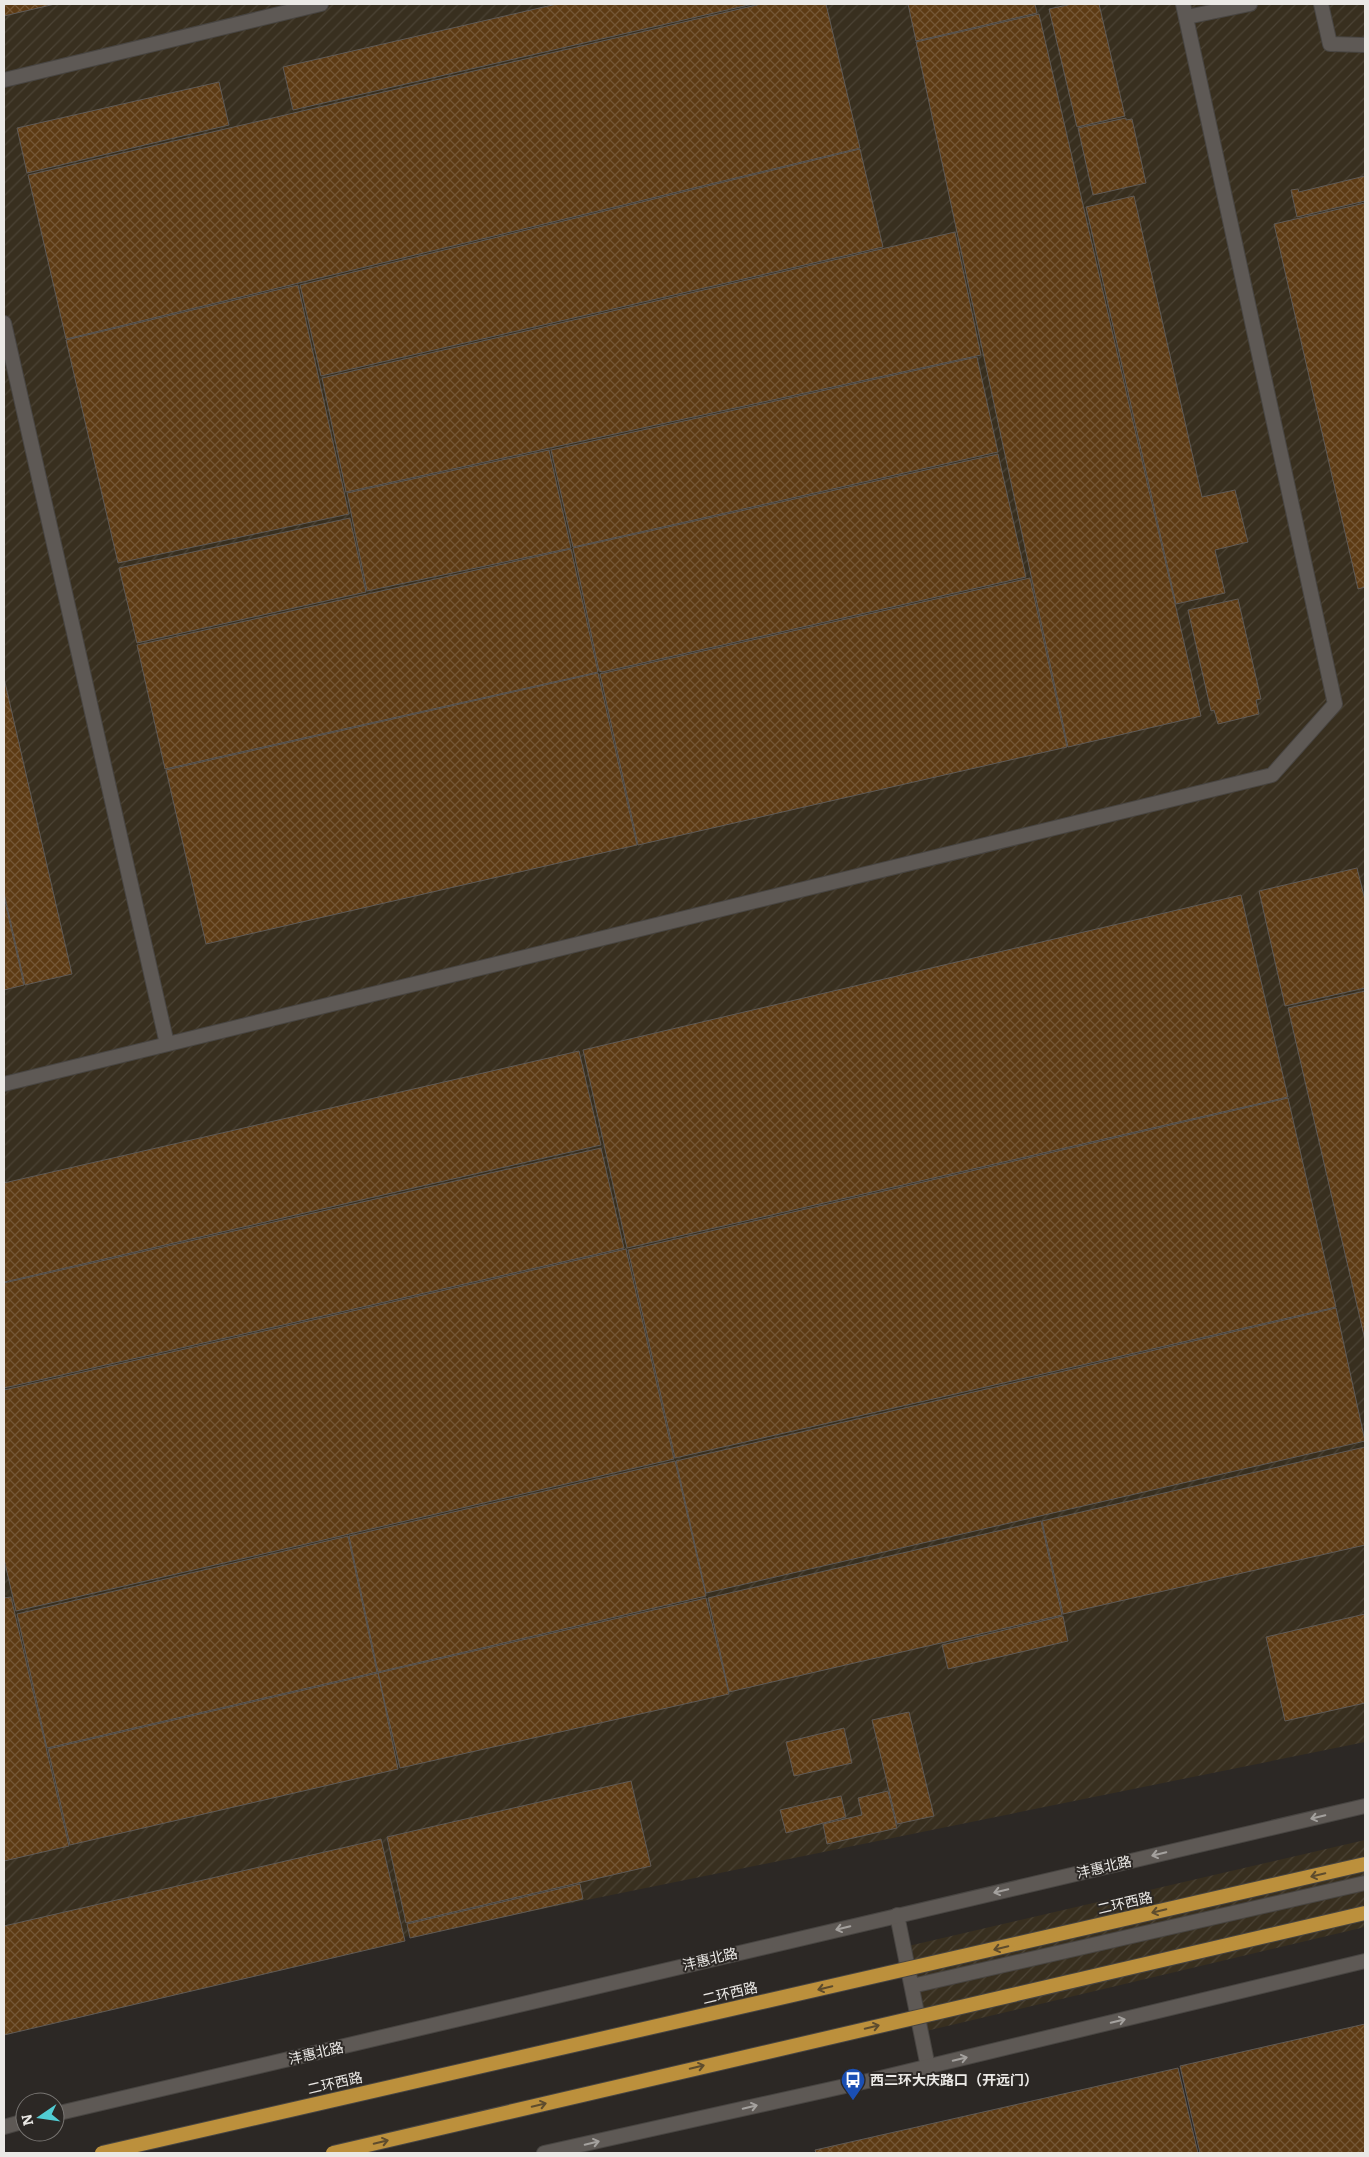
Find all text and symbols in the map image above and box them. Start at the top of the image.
one-way arrow [1310,1813,1326,1822]
street label: 沣惠北路 [1074,1850,1133,1882]
one-way arrow [1152,1850,1168,1859]
one-way arrow [1310,1871,1326,1880]
street label: 二环西路 [1095,1886,1154,1918]
one-way arrow [994,1887,1010,1896]
one-way arrow [1152,1907,1168,1916]
one-way arrow [835,1924,851,1933]
street label: 沣惠北路 [680,1942,739,1974]
one-way arrow [993,1944,1009,1953]
street label: 二环西路 [700,1976,759,2008]
one-way arrow [818,1984,834,1993]
one-way arrow [1109,2016,1125,2025]
one-way arrow [864,2022,880,2031]
street label: 沣惠北路 [286,2036,345,2068]
one-way arrow [951,2054,967,2063]
one-way arrow [689,2062,705,2071]
street label: 二环西路 [305,2066,364,2098]
bus stop icon: 西二环大庆路口（开远门） [840,2067,866,2101]
place label: 西二环大庆路口（开远门） [870,2069,1038,2089]
north arrow [15,2092,65,2142]
one-way arrow [530,2100,546,2109]
one-way arrow [742,2102,758,2111]
text: N [15,2112,37,2128]
one-way arrow [372,2137,388,2146]
one-way arrow [583,2138,599,2147]

